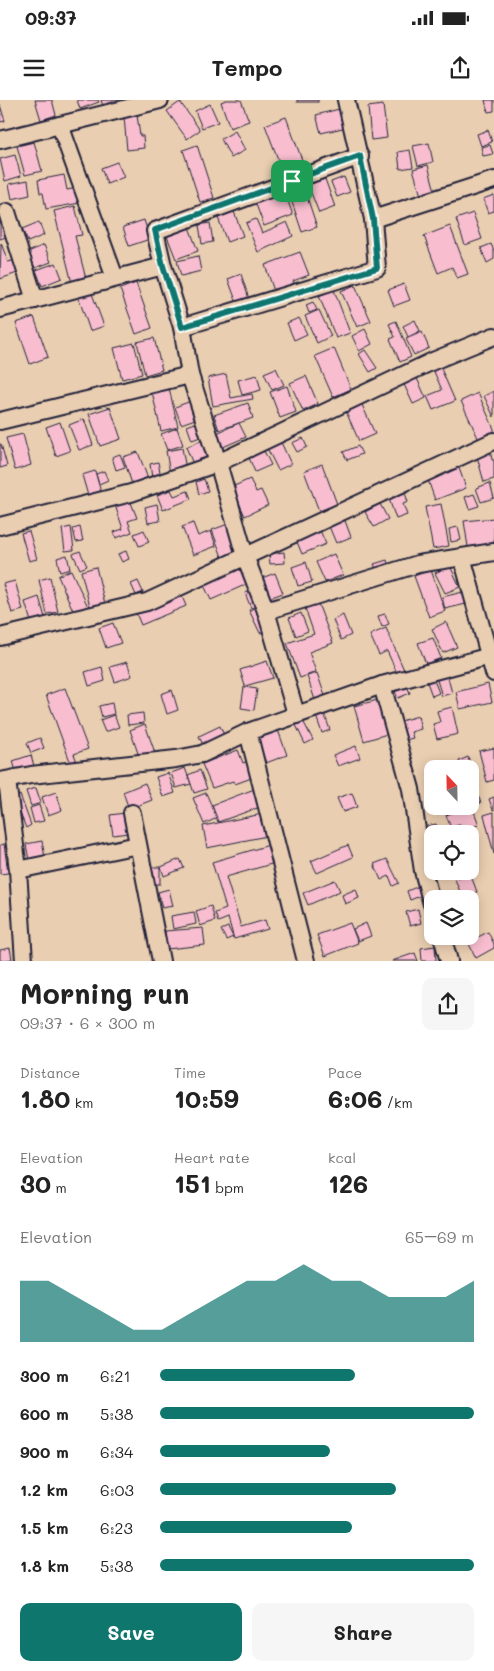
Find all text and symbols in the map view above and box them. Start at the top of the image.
text: 09:37 [25,5,77,30]
text: Tempo [212,53,282,82]
icon: menu [20,54,48,82]
icon: share [446,54,474,82]
pin [271,160,313,202]
icon: arrive [278,167,306,195]
north arrow [424,760,479,815]
map controls [424,760,479,945]
button: locate [424,825,479,880]
button: layers [424,890,479,945]
text: Morning run [20,975,189,1011]
button: share [422,978,474,1030]
text: 09:37 · 6 × 300 m [20,1012,155,1033]
text: Distance [20,1063,80,1082]
text: Time [174,1063,206,1082]
text: Pace [328,1063,362,1082]
text: 1.80 [20,1082,70,1114]
text: 10:59 [174,1082,239,1114]
text: 6:06 [328,1082,382,1114]
text: km [70,1093,93,1112]
text: /km [382,1093,413,1112]
text: Elevation [20,1148,83,1167]
text: Heart rate [174,1148,250,1167]
text: kcal [328,1148,356,1167]
text: 30 [20,1167,51,1199]
text: 151 [174,1167,211,1199]
text: 126 [328,1167,368,1199]
text: m [51,1178,67,1197]
text: bpm [211,1178,244,1197]
text: Elevation [20,1226,92,1247]
text: 65–69 m [405,1226,474,1247]
text: 300 m [20,1365,69,1386]
text: 6:21 [100,1365,131,1386]
text: 600 m [20,1403,69,1424]
text: 5:38 [100,1403,133,1424]
text: 900 m [20,1441,69,1462]
text: 6:34 [100,1441,133,1462]
text: 1.2 km [20,1479,68,1500]
text: 6:03 [100,1479,134,1500]
text: 1.5 km [20,1517,68,1538]
text: 6:23 [100,1517,133,1538]
text: 1.8 km [20,1555,69,1576]
text: 5:38 [100,1555,133,1576]
button: Save [20,1603,242,1661]
button: Share [252,1603,474,1661]

